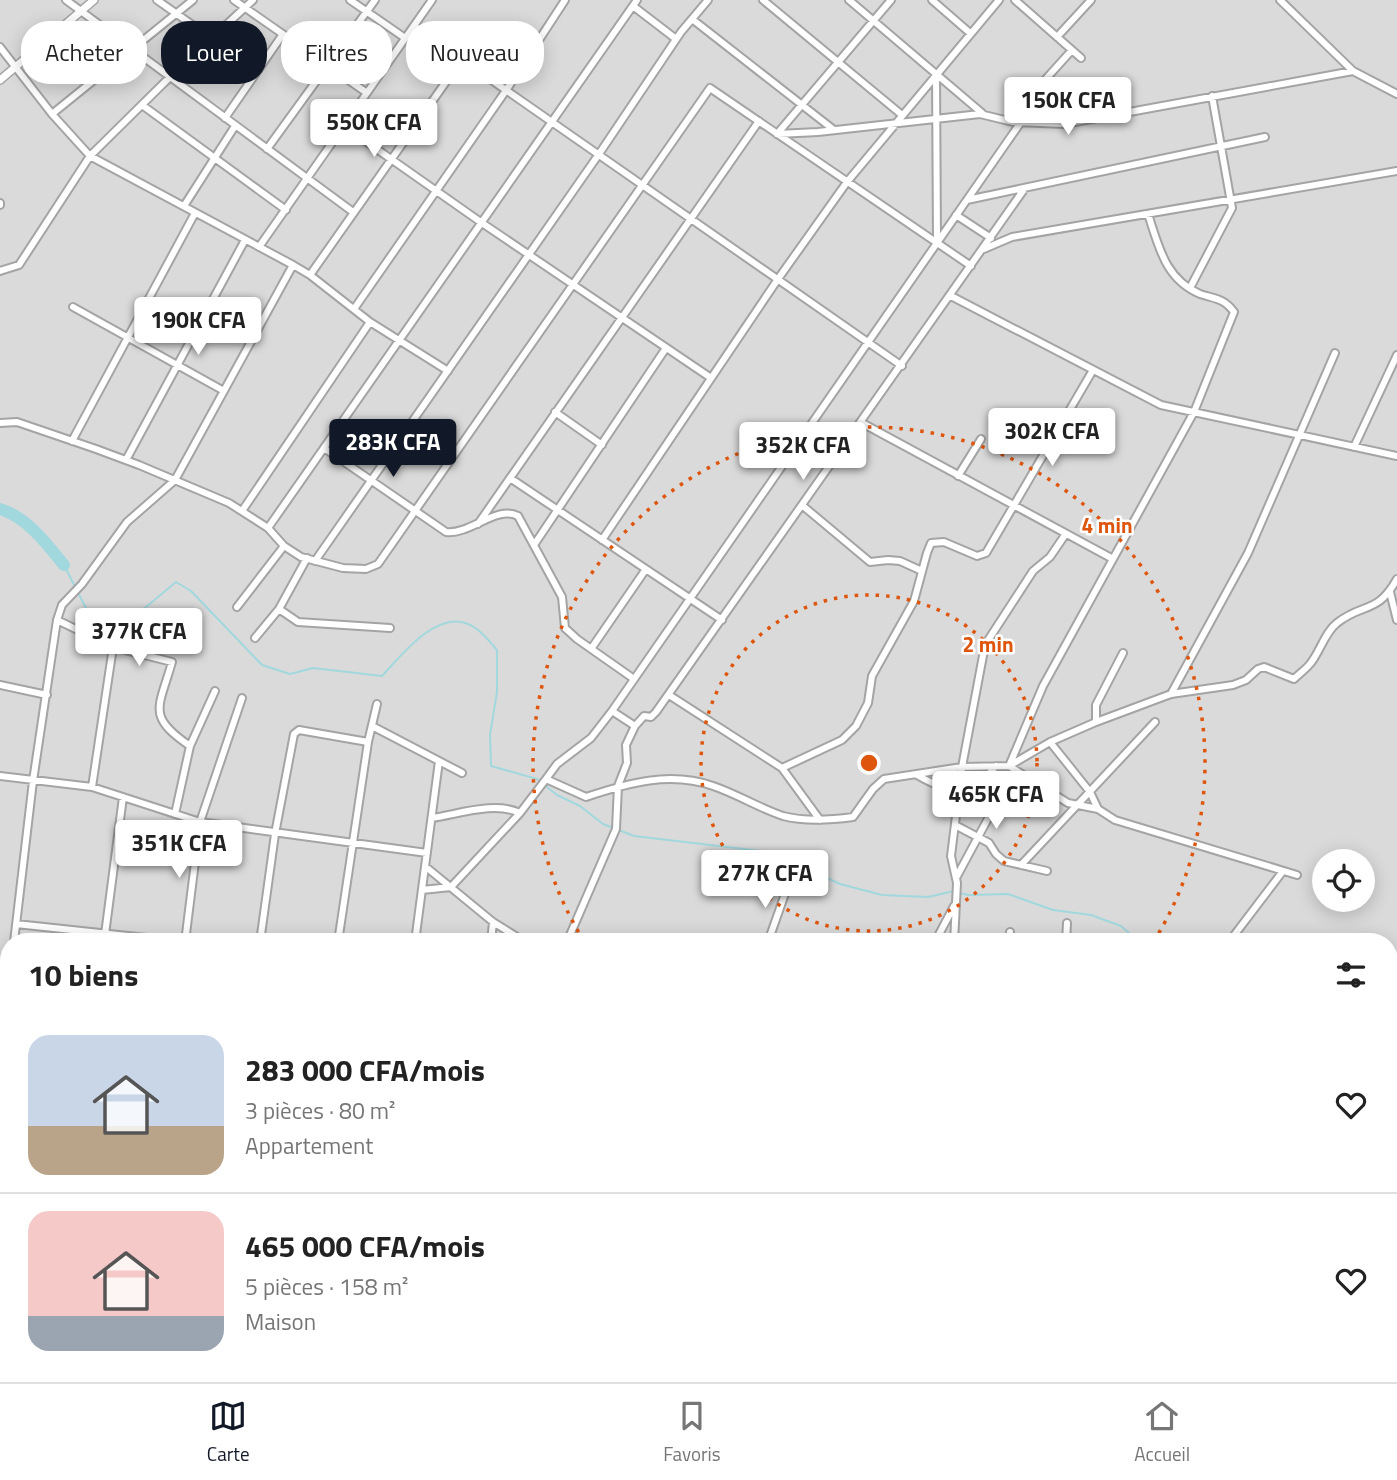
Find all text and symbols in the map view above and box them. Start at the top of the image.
chip: Acheter [21,21,147,84]
chip: Louer [161,21,267,84]
chip: Filtres [281,21,392,84]
chip: Nouveau [406,21,544,84]
pin: 150K CFA [996,78,1140,137]
text: 150K CFA [1020,82,1116,117]
pin: 550K CFA [302,100,446,159]
text: 550K CFA [326,104,422,139]
pin: 190K CFA [126,298,270,357]
text: 190K CFA [150,302,246,337]
pin: 302K CFA [980,408,1124,468]
text: 302K CFA [1004,413,1100,448]
pin: 283K CFA [321,420,465,479]
pin: 352K CFA [731,422,875,482]
text: 283K CFA [345,424,441,459]
text: 352K CFA [755,427,851,462]
text: 4 min [1081,509,1133,541]
pin: 377K CFA [67,608,211,668]
text: 377K CFA [91,613,187,648]
text: 2 min [962,628,1014,660]
centre of rings [857,751,881,775]
pin: 465K CFA [924,772,1068,831]
text: 465K CFA [948,776,1044,811]
pin: 351K CFA [107,820,251,880]
text: 351K CFA [131,825,227,860]
map controls [1312,849,1375,912]
button: locate [1312,849,1375,912]
pin: 277K CFA [693,850,837,910]
text: 277K CFA [717,855,813,890]
text: 10 biens [28,952,138,998]
icon: filters [1332,956,1370,994]
text: 283 000 CFA/mois [245,1047,485,1093]
icon: home [84,1063,168,1147]
icon: heart [1332,1086,1370,1124]
text: 3 pièces · 80 m² [245,1093,396,1128]
text: Appartement [245,1128,373,1163]
text: 465 000 CFA/mois [245,1223,485,1269]
icon: home [84,1239,168,1323]
icon: heart [1332,1262,1370,1300]
text: 5 pièces · 158 m² [245,1269,408,1304]
text: Maison [245,1304,316,1339]
tab: Carte [207,1397,250,1468]
tab: Favoris [663,1397,721,1468]
tab: Accueil [1134,1397,1190,1468]

